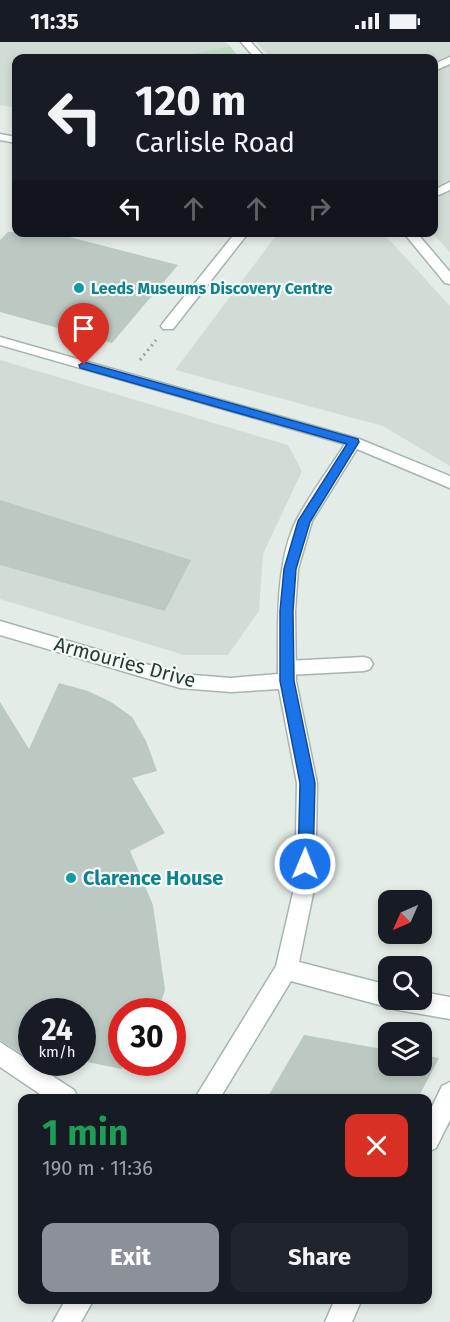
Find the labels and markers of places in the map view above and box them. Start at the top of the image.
place label: Leeds Museums Discovery Centre [91,279,333,298]
marker: Leeds Museums Discovery Centre [72,281,86,295]
pin [58,303,109,365]
place label: Clarence House [83,866,223,890]
marker: Clarence House [64,871,78,885]

